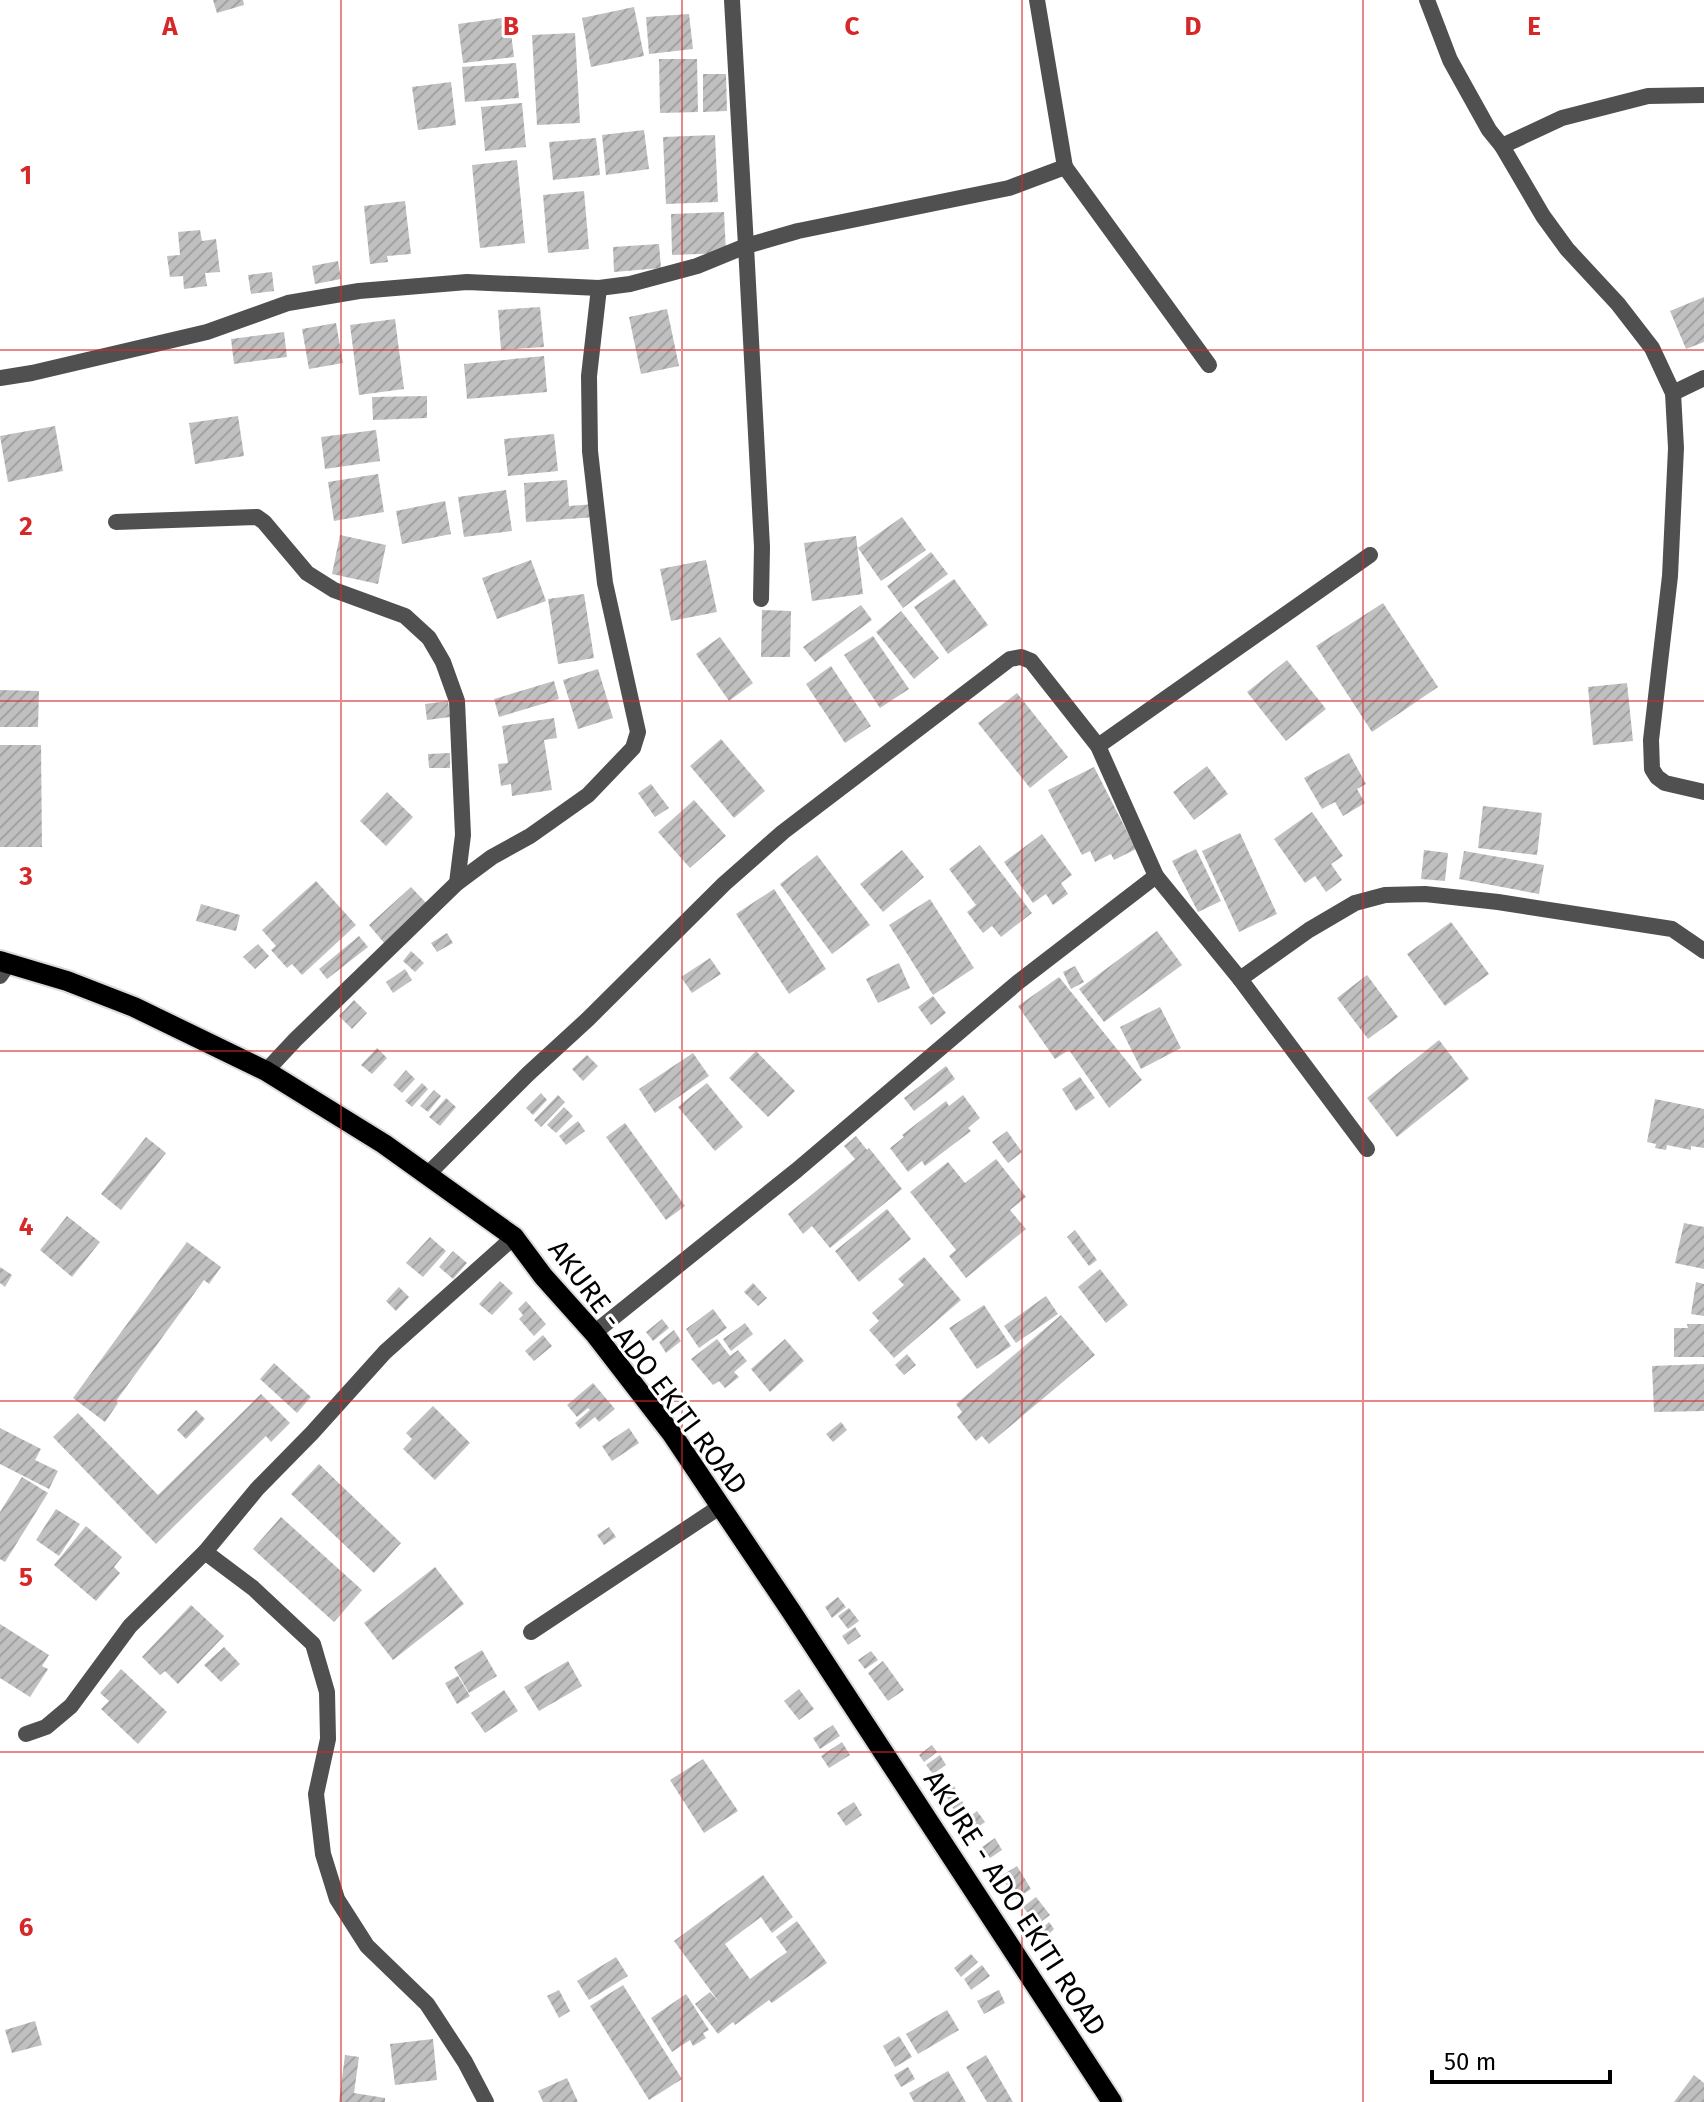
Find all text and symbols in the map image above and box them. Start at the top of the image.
text: A [161,11,178,42]
text: B [503,11,519,42]
text: C [845,11,860,42]
text: D [1185,11,1202,42]
text: E [1527,11,1541,42]
text: 1 [20,160,32,191]
text: 2 [19,511,33,542]
text: 3 [18,861,33,892]
text: 4 [19,1211,34,1242]
street label: AKURE - ADO EKITI ROAD [542,1233,754,1501]
text: 5 [19,1562,33,1593]
street label: AKURE - ADO EKITI ROAD [917,1764,1113,2042]
text: 6 [19,1912,34,1943]
scale bar [1432,2034,1610,2084]
text: 50 m [1444,2048,1496,2076]

